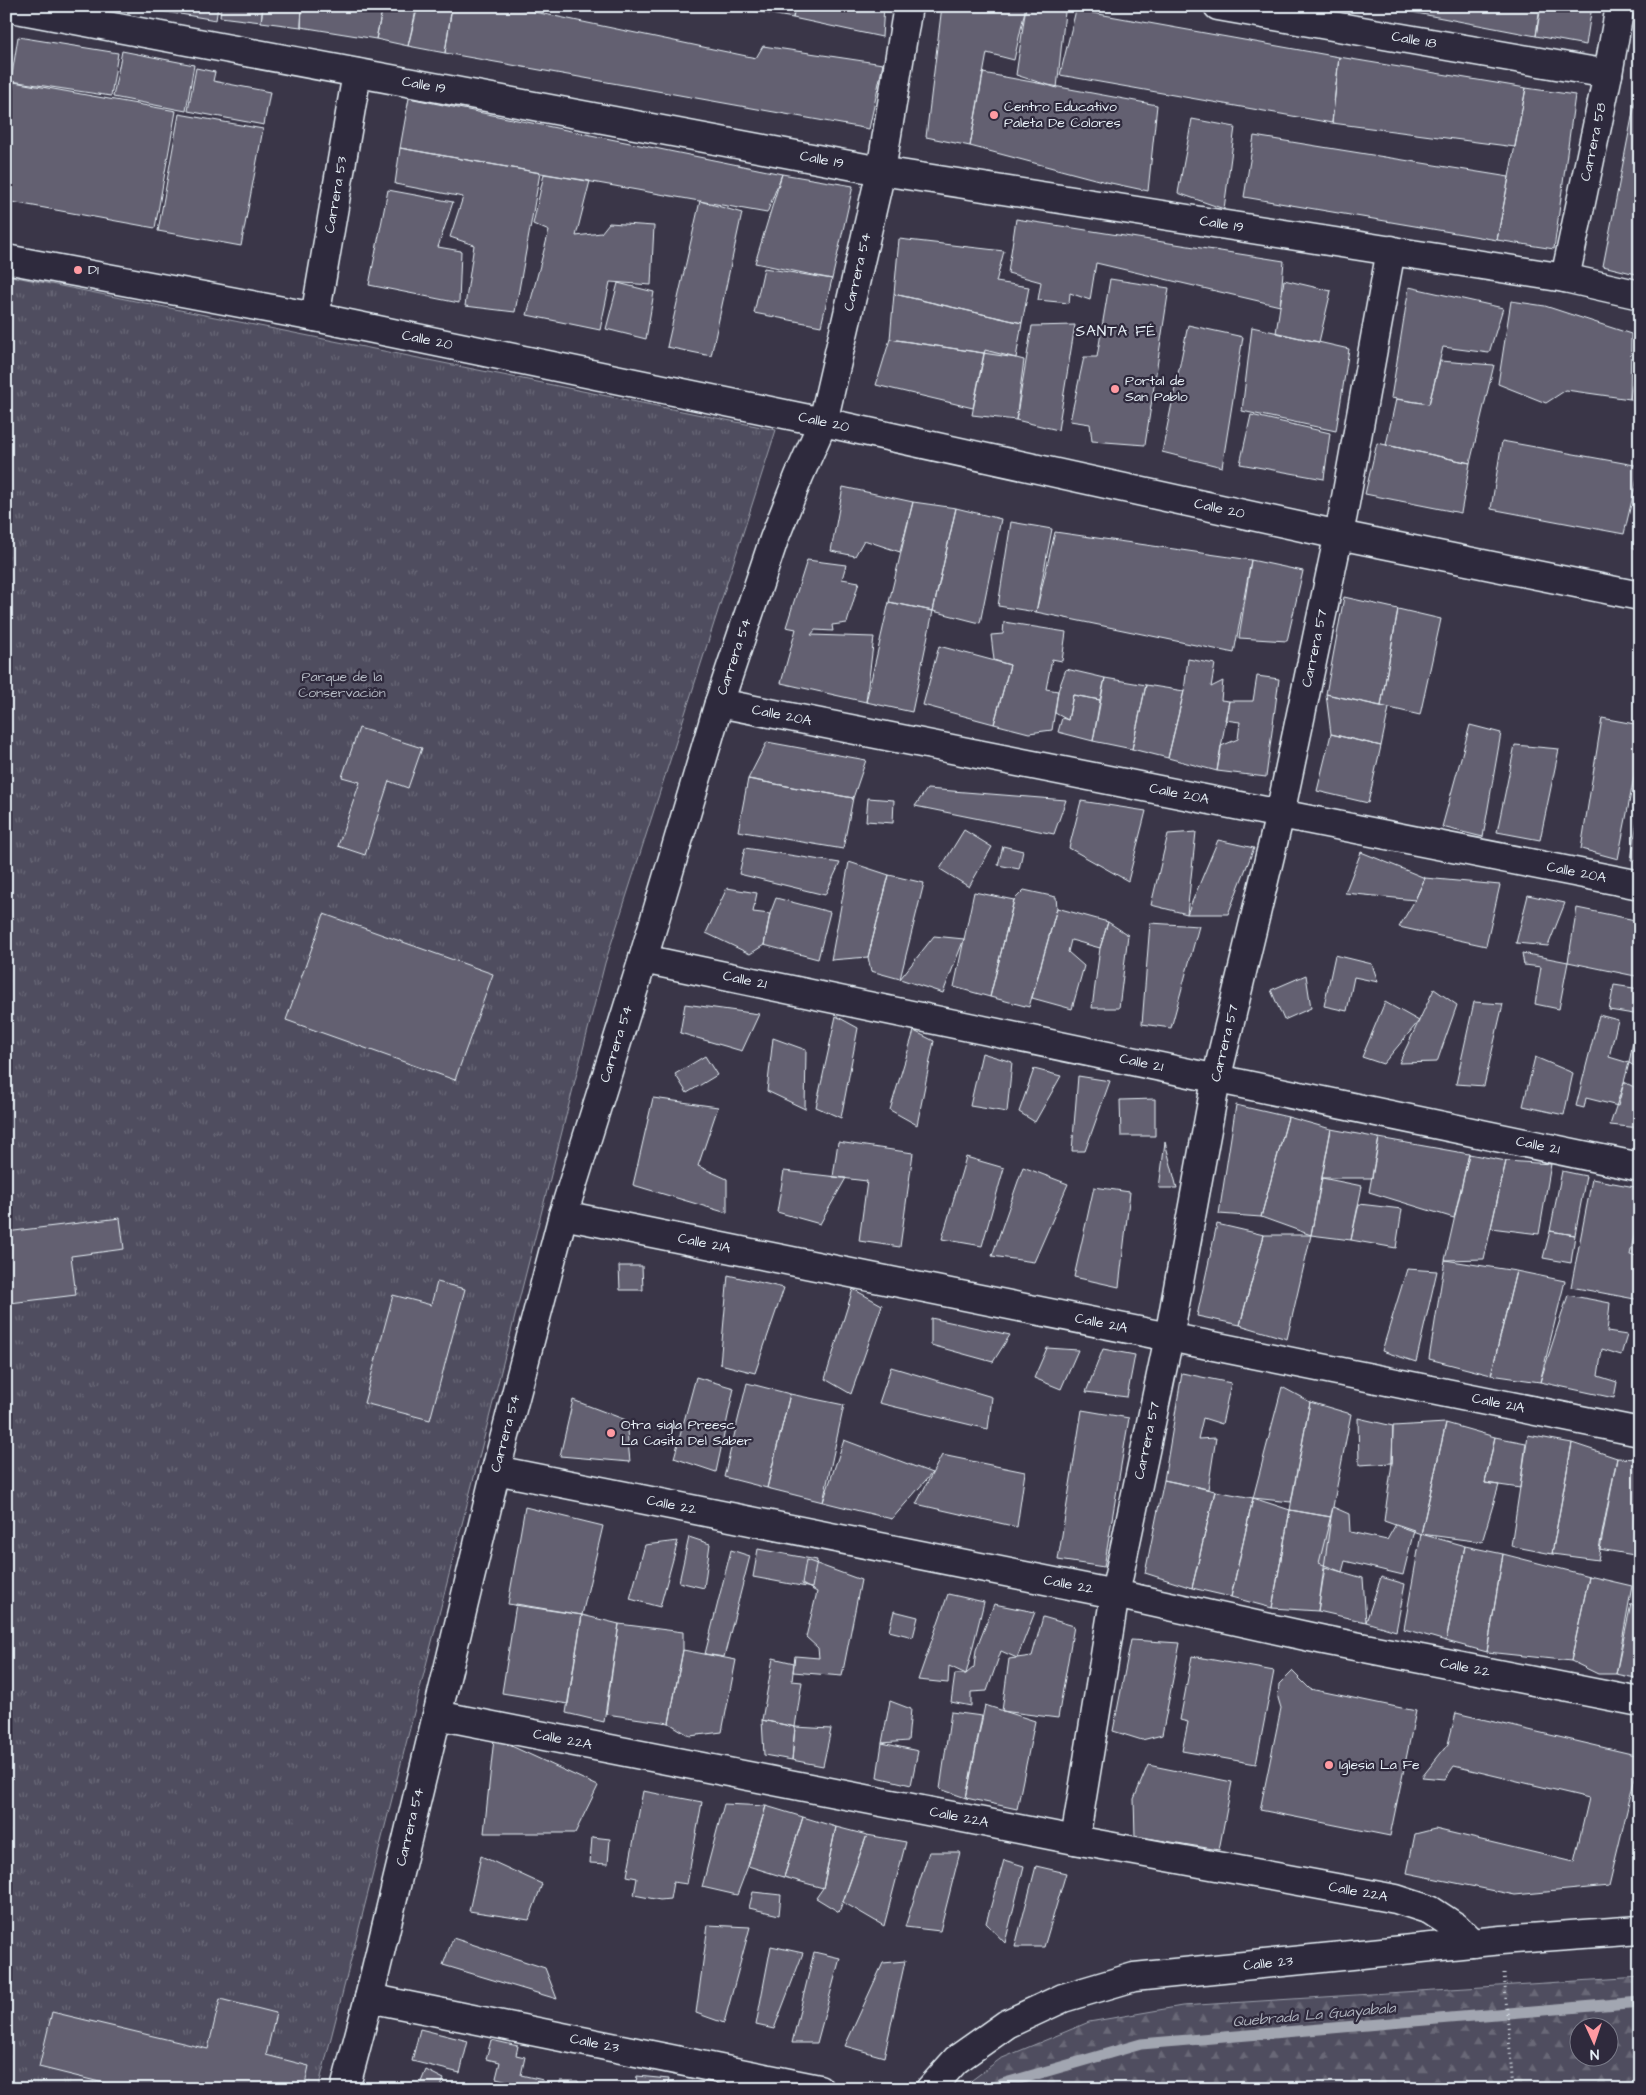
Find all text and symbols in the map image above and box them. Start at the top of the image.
street label: Calle 18 [1390,26,1438,54]
street label: Calle 19 [400,71,447,99]
place label: Centro Educativo Paleta De Colores [1004,97,1121,133]
street label: Carrera 58 [1576,101,1612,183]
marker: Centro Educativo Paleta De Colores [988,109,1000,121]
street label: Calle 19 [798,146,845,174]
street label: Carrera 53 [320,155,352,235]
street label: Calle 19 [1198,211,1245,238]
street label: Carrera 54 [839,230,877,313]
place label: D1 [88,260,99,280]
marker: D1 [72,264,84,276]
district label: SANTA FÉ [1076,321,1156,342]
street label: Calle 20 [400,325,455,355]
place label: Portal de San Pablo [1125,371,1188,407]
marker: Portal de San Pablo [1109,383,1121,395]
street label: Calle 20 [797,407,851,437]
street label: Calle 20 [1192,494,1247,524]
street label: Carrera 57 [1297,607,1333,689]
street label: Carrera 54 [712,615,757,698]
park label: Parque de la Conservación [298,667,386,703]
street label: Calle 20A [750,700,813,731]
street label: Calle 20A [1148,778,1211,810]
street label: Calle 20A [1545,857,1608,888]
street label: Calle 21 [721,966,769,995]
street label: Carrera 54 [595,1002,638,1085]
street label: Carrera 57 [1206,1002,1244,1084]
street label: Calle 21 [1117,1049,1165,1077]
street label: Calle 21 [1514,1131,1562,1160]
street label: Calle 21A [676,1228,732,1259]
street label: Calle 21A [1073,1308,1129,1339]
street label: Calle 21A [1470,1388,1526,1419]
street label: Carrera 54 [486,1392,526,1475]
street label: Carrera 57 [1129,1399,1165,1481]
place label: Otra sigla Preesc La Casita Del Saber [621,1415,752,1451]
marker: Otra sigla Preesc La Casita Del Saber [605,1427,617,1439]
street label: Calle 22 [645,1490,698,1520]
street label: Calle 22 [1042,1570,1095,1599]
street label: Calle 22 [1438,1653,1492,1682]
street label: Calle 22A [531,1724,594,1755]
place label: Iglesia La Fe [1339,1755,1420,1775]
marker: Iglesia La Fe [1323,1759,1335,1771]
street label: Carrera 54 [391,1785,429,1868]
street label: Calle 22A [928,1802,990,1833]
street label: Calle 22A [1327,1877,1389,1907]
street label: Calle 23 [1242,1951,1294,1976]
water label: Quebrada La Guayabala [1232,1997,1398,2034]
north arrow [1568,2018,1618,2068]
street label: Calle 23 [568,2029,621,2058]
text: N [1590,2044,1600,2064]

